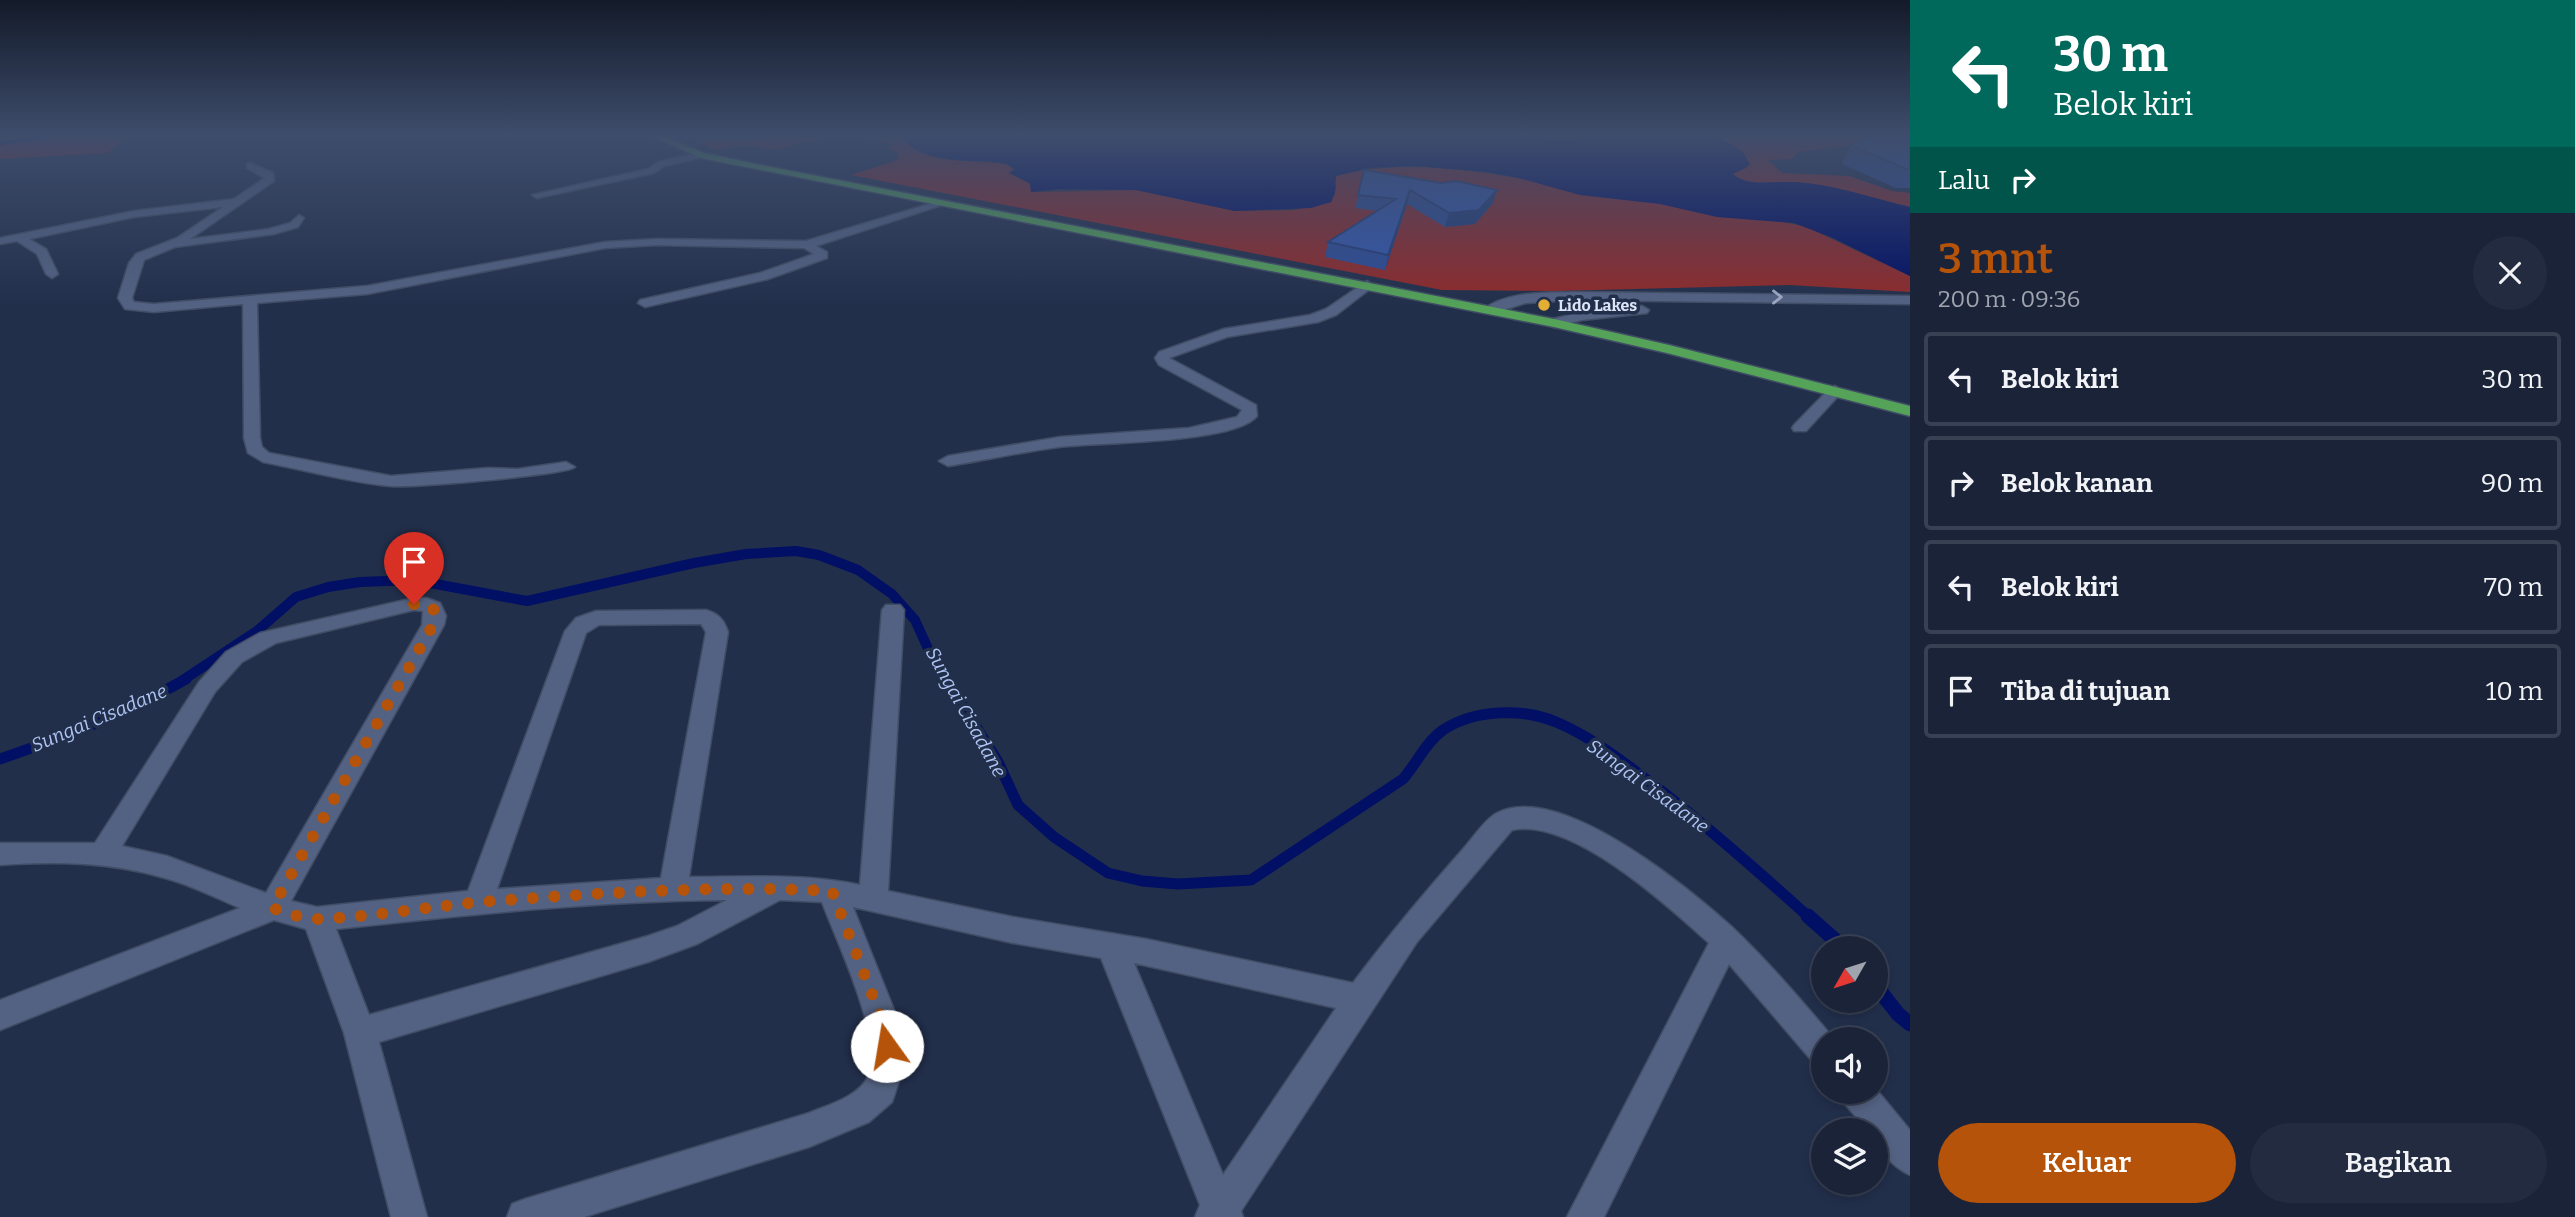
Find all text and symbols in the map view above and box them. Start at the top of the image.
text: 30 m [2053,25,2168,84]
icon: left [1938,28,2029,119]
text: Belok kiri [2053,85,2193,123]
icon: right [2004,161,2042,199]
text: Lalu [1938,165,1990,196]
text: 3 mnt [1938,234,2053,284]
button: close [2473,236,2547,310]
text: 200 m · 09:36 [1938,285,2080,313]
one-way arrow [1772,289,1782,305]
place label: Lido Lakes [1558,296,1637,315]
marker: Lido Lakes [1536,297,1552,313]
icon: left [1942,360,1980,398]
text: Belok kiri [2001,364,2119,395]
text: 30 m [2482,364,2543,395]
icon: right [1942,464,1980,502]
text: Belok kanan [2001,468,2153,499]
text: 90 m [2481,468,2543,499]
pin [384,532,444,604]
icon: arrive [395,543,433,581]
icon: left [1942,568,1980,606]
text: Belok kiri [2001,572,2119,603]
text: 70 m [2484,572,2543,603]
water label: Sungai Cisadane [921,643,1011,781]
icon: arrive [1942,672,1980,710]
text: Tiba di tujuan [2001,676,2170,707]
text: 10 m [2486,676,2543,707]
water label: Sungai Cisadane [28,679,171,757]
water label: Sungai Cisadane [1583,734,1714,838]
north arrow [1811,936,1888,1013]
map controls [1811,936,1888,1195]
position arrow [850,1009,924,1083]
button: sound [1811,1027,1888,1104]
button: layers [1811,1118,1888,1195]
button: Keluar [1938,1123,2236,1203]
button: Bagikan [2250,1123,2547,1203]

